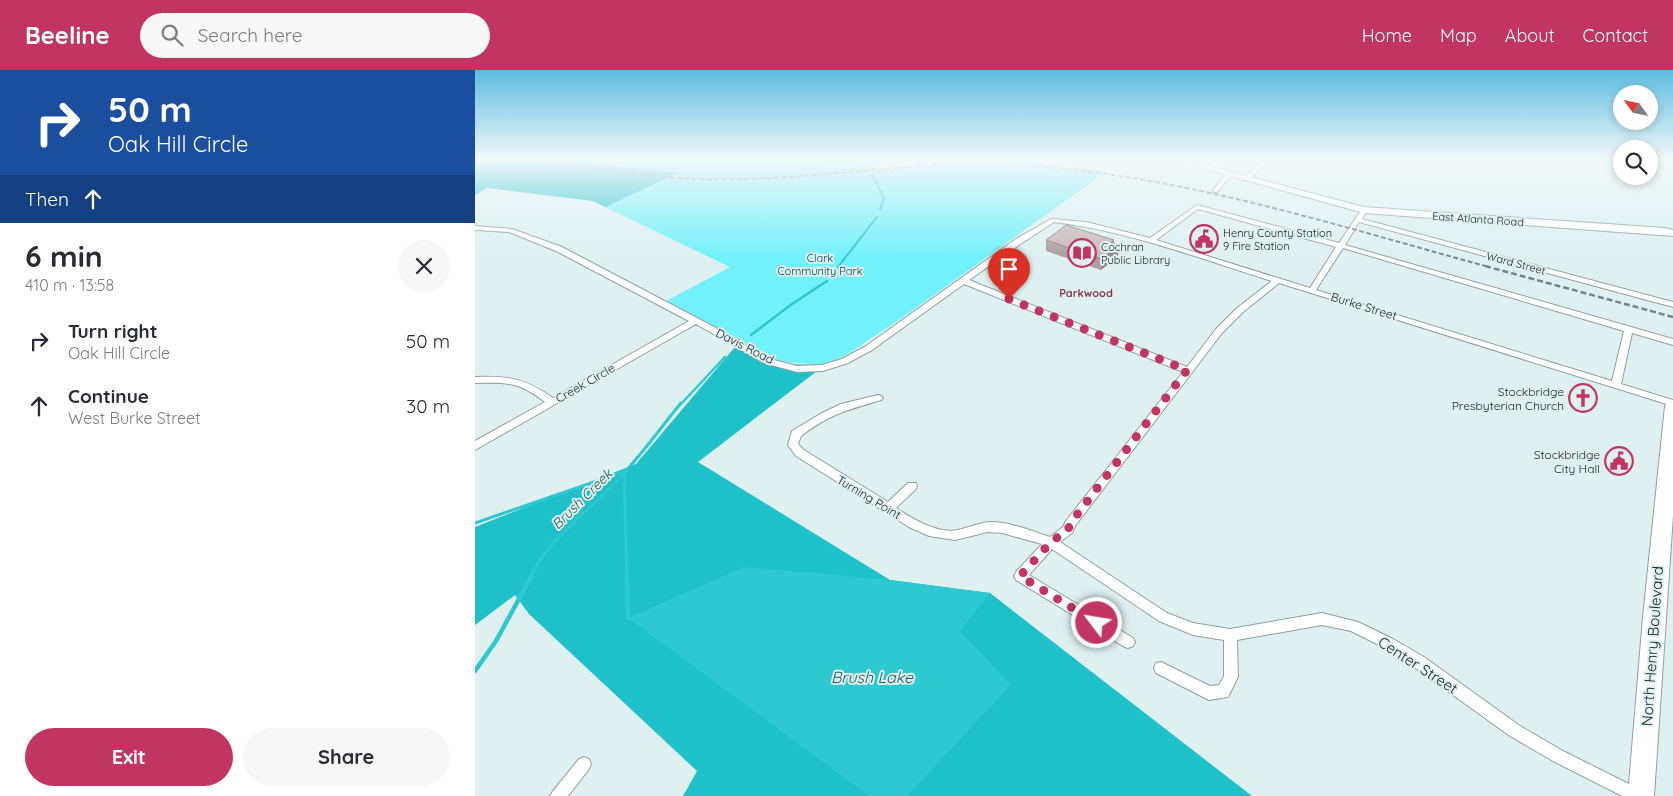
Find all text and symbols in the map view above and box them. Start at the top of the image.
search box [140,13,490,58]
text: Beeline [25,20,110,50]
icon: search [158,21,186,49]
text: Search here [198,23,303,47]
text: Home [1362,24,1412,47]
text: Map [1440,24,1477,47]
text: About [1505,24,1555,47]
text: Contact [1583,24,1648,47]
north arrow [1613,85,1657,130]
map controls [1613,85,1658,185]
text: 50 m [108,87,192,131]
icon: right [25,90,90,155]
text: Oak Hill Circle [108,130,248,158]
button: search [1613,140,1658,185]
icon: ahead [79,185,107,213]
text: Then [25,187,69,211]
street label: East Atlanta Road [1432,209,1524,229]
public building icon: Henry County Station 9 Fire Station [1189,224,1219,254]
place label: Henry County Station 9 Fire Station [1223,226,1332,253]
text: 6 min [25,237,103,275]
library icon: Cochran Public Library [1067,238,1097,268]
button: close [398,240,450,292]
place label: Cochran Public Library [1101,240,1170,267]
pin [988,248,1030,299]
street label: Ward Street [1485,248,1547,278]
park label: Clark Community Park [777,251,863,278]
icon: arrive [995,255,1023,283]
text: 410 m · 13:58 [25,275,114,295]
district label: Parkwood [1059,286,1113,300]
street label: Burke Street [1329,289,1399,323]
text: Turn right [68,319,157,343]
street label: Davis Road [713,325,777,367]
icon: right [25,327,53,355]
text: 50 m [406,329,450,353]
text: Oak Hill Circle [68,343,170,363]
street label: Creek Circle [553,360,617,406]
church icon: Stockbridge Presbyterian Church [1568,383,1598,413]
text: Continue [68,384,149,408]
place label: Stockbridge Presbyterian Church [1452,384,1564,413]
icon: ahead [25,392,53,420]
text: 30 m [406,394,450,418]
text: West Burke Street [68,408,201,428]
public building icon: Stockbridge City Hall [1604,446,1634,476]
place label: Stockbridge City Hall [1534,447,1600,476]
water label: Brush Creek [548,464,617,533]
street label: Turning Point [834,472,904,522]
street label: North Henry Boulevard [1637,565,1667,727]
position arrow [1070,596,1122,648]
street label: Center Street [1375,632,1461,698]
water label: Brush Lake [831,667,914,687]
button: Exit [25,728,233,786]
button: Share [243,728,450,786]

